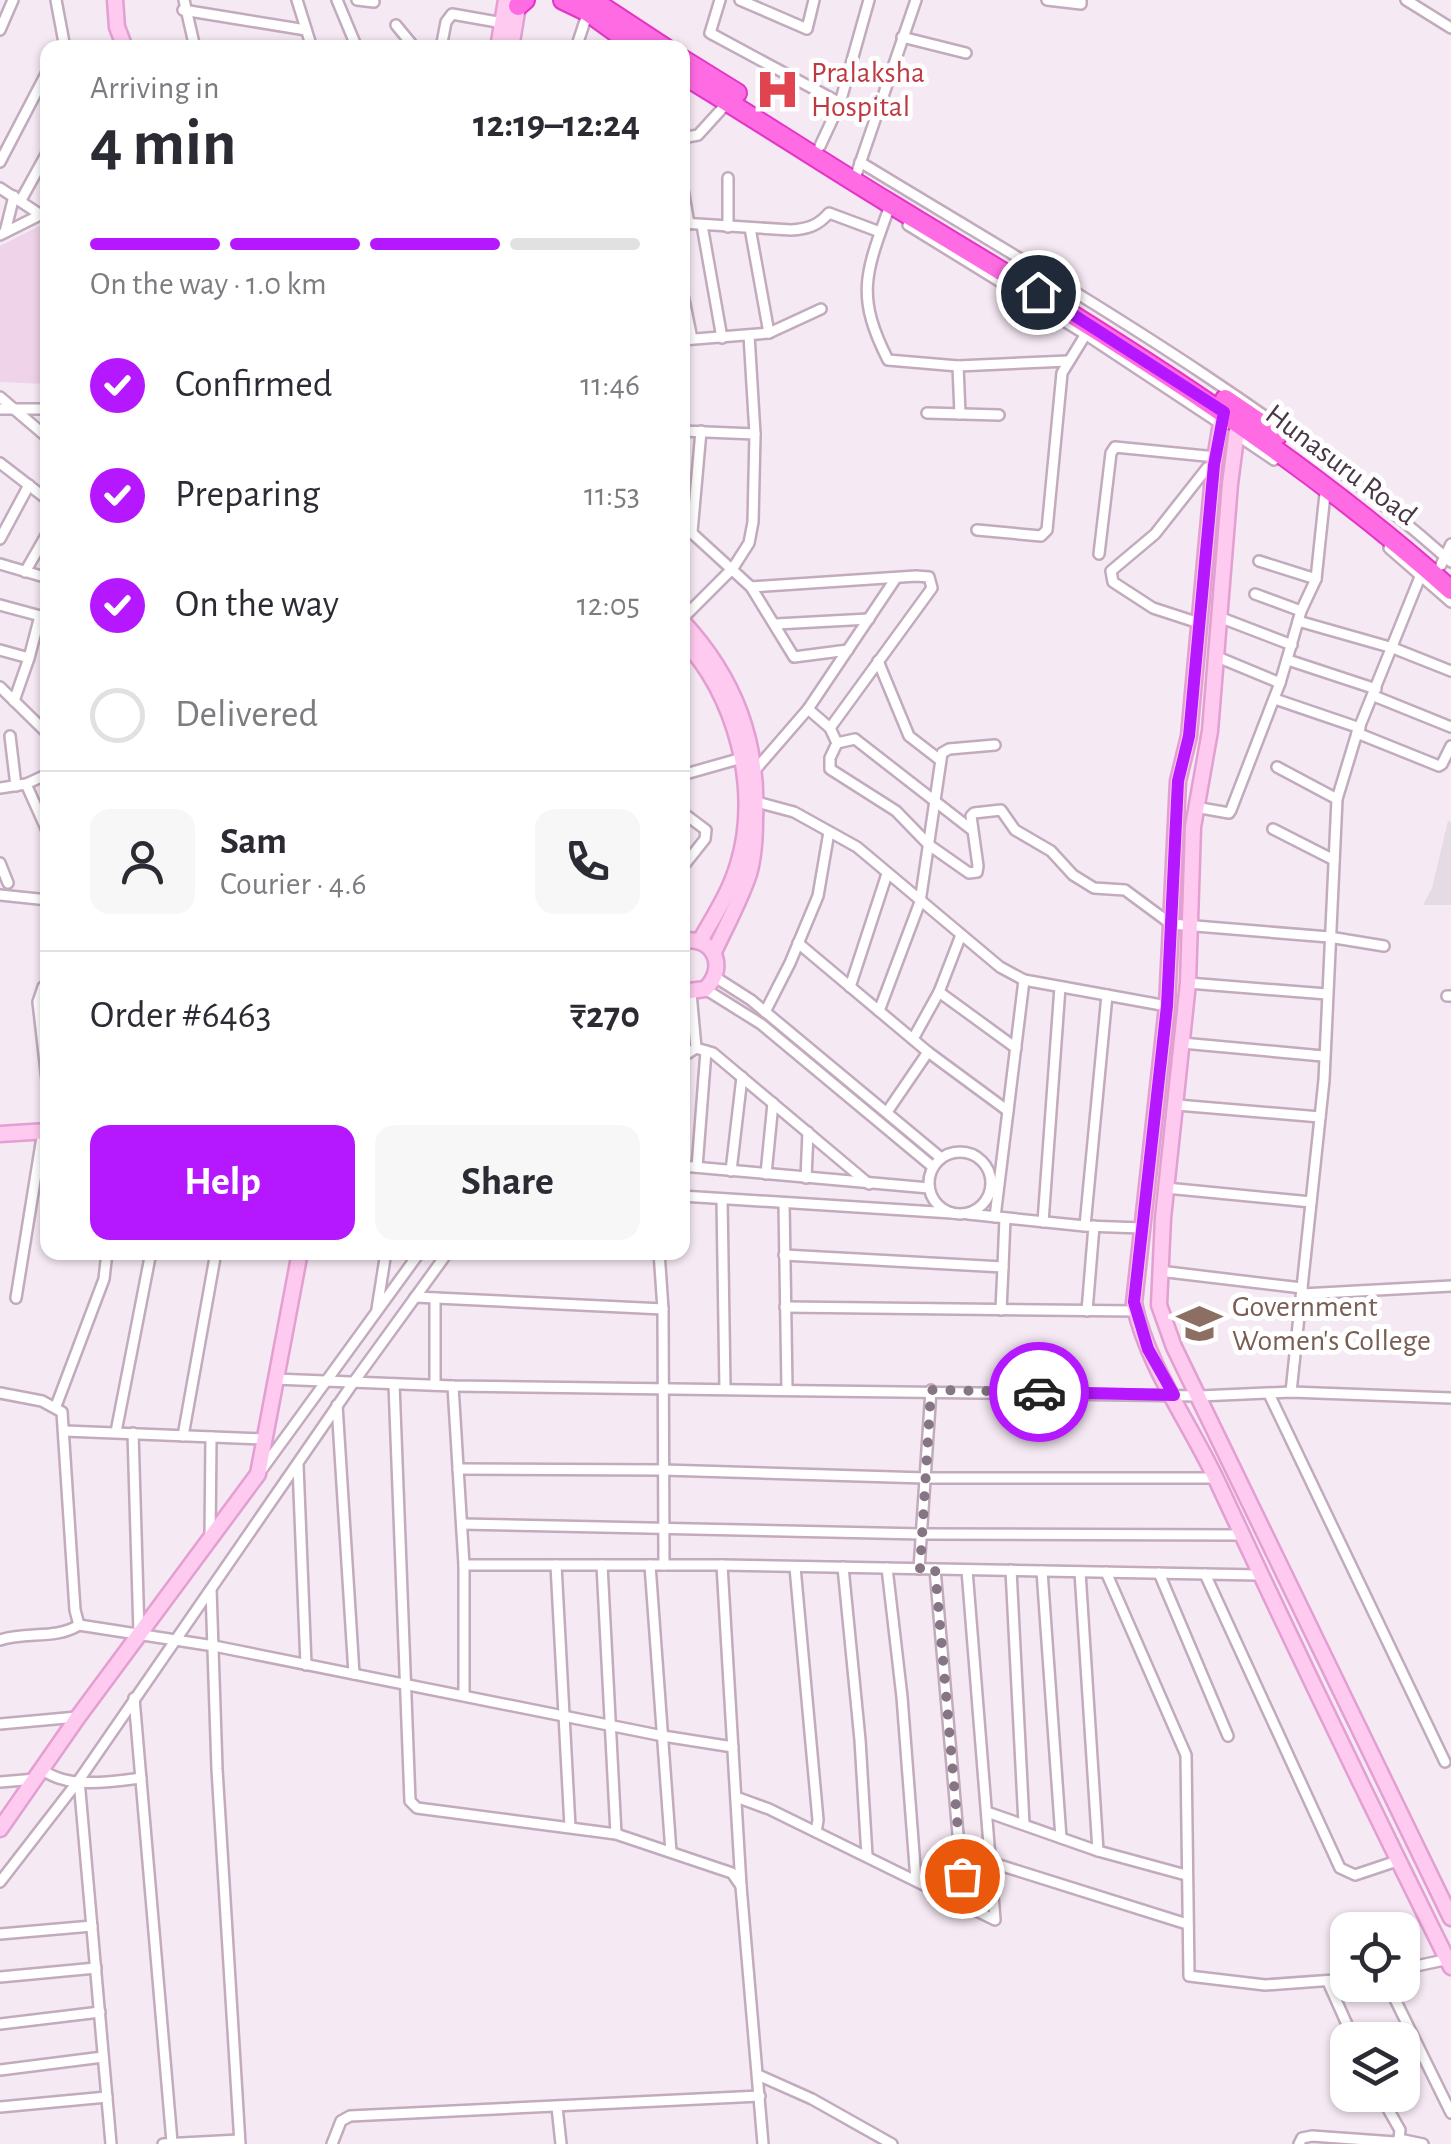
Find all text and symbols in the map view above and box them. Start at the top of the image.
place label: Pralaksha Hospital [811,58,925,122]
hospital icon: Pralaksha Hospital [754,66,802,114]
text: Arriving in [90,72,219,104]
text: 12:19–12:24 [473,106,640,144]
text: 4 min [90,112,236,177]
pin [996,250,1081,335]
icon: home [1011,265,1066,320]
text: On the way · 1.0 km [90,268,327,300]
icon: check [90,358,145,413]
text: Confirmed [175,366,332,404]
text: 11:46 [580,369,640,401]
street label: Hunasuru Road [1260,399,1422,531]
icon: check [90,468,145,523]
text: Preparing [175,476,320,514]
text: 11:53 [584,479,640,511]
icon: check [90,578,145,633]
text: On the way [175,586,339,624]
text: 12:05 [577,589,640,621]
text: Delivered [175,696,318,734]
button: person [90,809,195,914]
button: phone [535,809,640,914]
text: Sam [220,823,287,861]
text: Courier · 4.6 [220,868,367,900]
text: Order #6463 [90,997,271,1035]
text: ₹270 [570,997,640,1035]
button: Help [90,1125,355,1240]
button: Share [375,1125,640,1240]
place label: Government Women's College [1232,1292,1431,1356]
school or university icon: Government Women's College [1175,1300,1223,1348]
courier [989,1342,1089,1442]
icon: car [1012,1365,1067,1420]
pin [920,1834,1005,1919]
icon: bag [935,1849,990,1904]
map controls [1330,1912,1420,2112]
button: locate [1330,1912,1420,2002]
button: layers [1330,2022,1420,2112]

